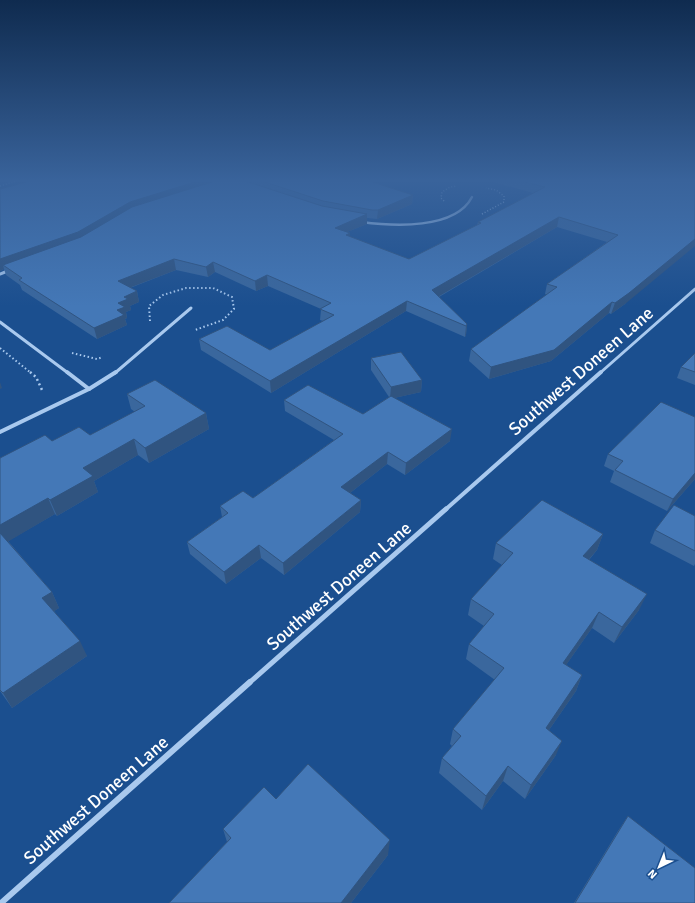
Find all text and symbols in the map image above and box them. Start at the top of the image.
street label: Southwest Doneen Lane [504,302,658,440]
street label: Southwest Doneen Lane [262,517,416,655]
street label: Southwest Doneen Lane [19,731,173,869]
north arrow [639,847,679,887]
text: N [645,867,660,881]

